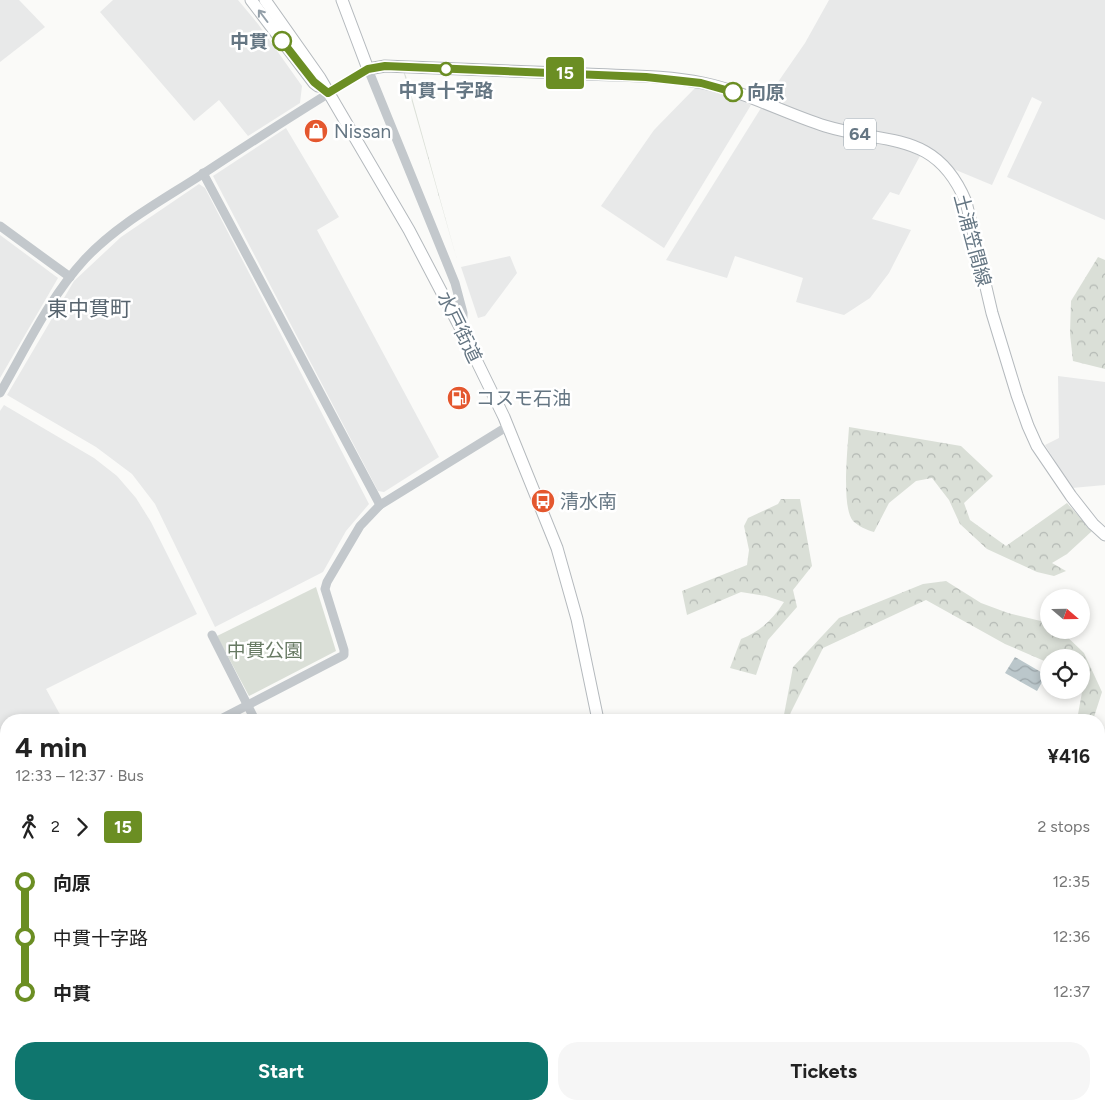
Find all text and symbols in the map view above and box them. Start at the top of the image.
one-way arrow [258,9,268,23]
place label: 中貫 [230,30,268,53]
marker: 中貫 [272,31,292,51]
line badge: 15 [542,57,588,89]
marker: 中貫十字路 [439,62,453,76]
text: 15 [556,62,574,84]
place label: 中貫十字路 [398,79,494,102]
place label: 向原 [747,81,785,104]
marker: 向原 [723,82,743,102]
shop icon: Nissan [303,118,329,144]
road number: 64 [844,118,876,150]
place label: Nissan [334,120,391,143]
street label: 土浦笠間線 [949,191,996,289]
street label: 水戸街道 [433,288,487,366]
district label: 東中貫町 [47,296,131,321]
fuel station icon: コスモ石油 [446,385,472,411]
place label: コスモ石油 [476,387,571,410]
bus stop icon: 清水南 [530,488,556,514]
place label: 清水南 [560,490,617,513]
north arrow [1040,589,1090,639]
map controls [1040,589,1090,699]
park label: 中貫公園 [227,639,303,662]
button: locate [1040,649,1090,699]
text: 4 min [15,730,87,764]
text: ¥416 [1048,745,1090,768]
text: 12:33 – 12:37 · Bus [15,766,144,785]
icon: walk [15,813,43,841]
icon: forward [68,813,96,841]
text: 15 [114,816,132,838]
text: 2 [51,817,60,836]
text: 2 stops [1037,817,1090,836]
text: 向原 [53,872,91,895]
text: 12:35 [1052,872,1090,891]
text: 中貫十字路 [53,927,148,950]
text: 12:36 [1053,927,1090,946]
text: 中貫 [53,982,91,1005]
text: 12:37 [1053,982,1090,1001]
button: Start [15,1042,548,1100]
button: Tickets [558,1042,1090,1100]

